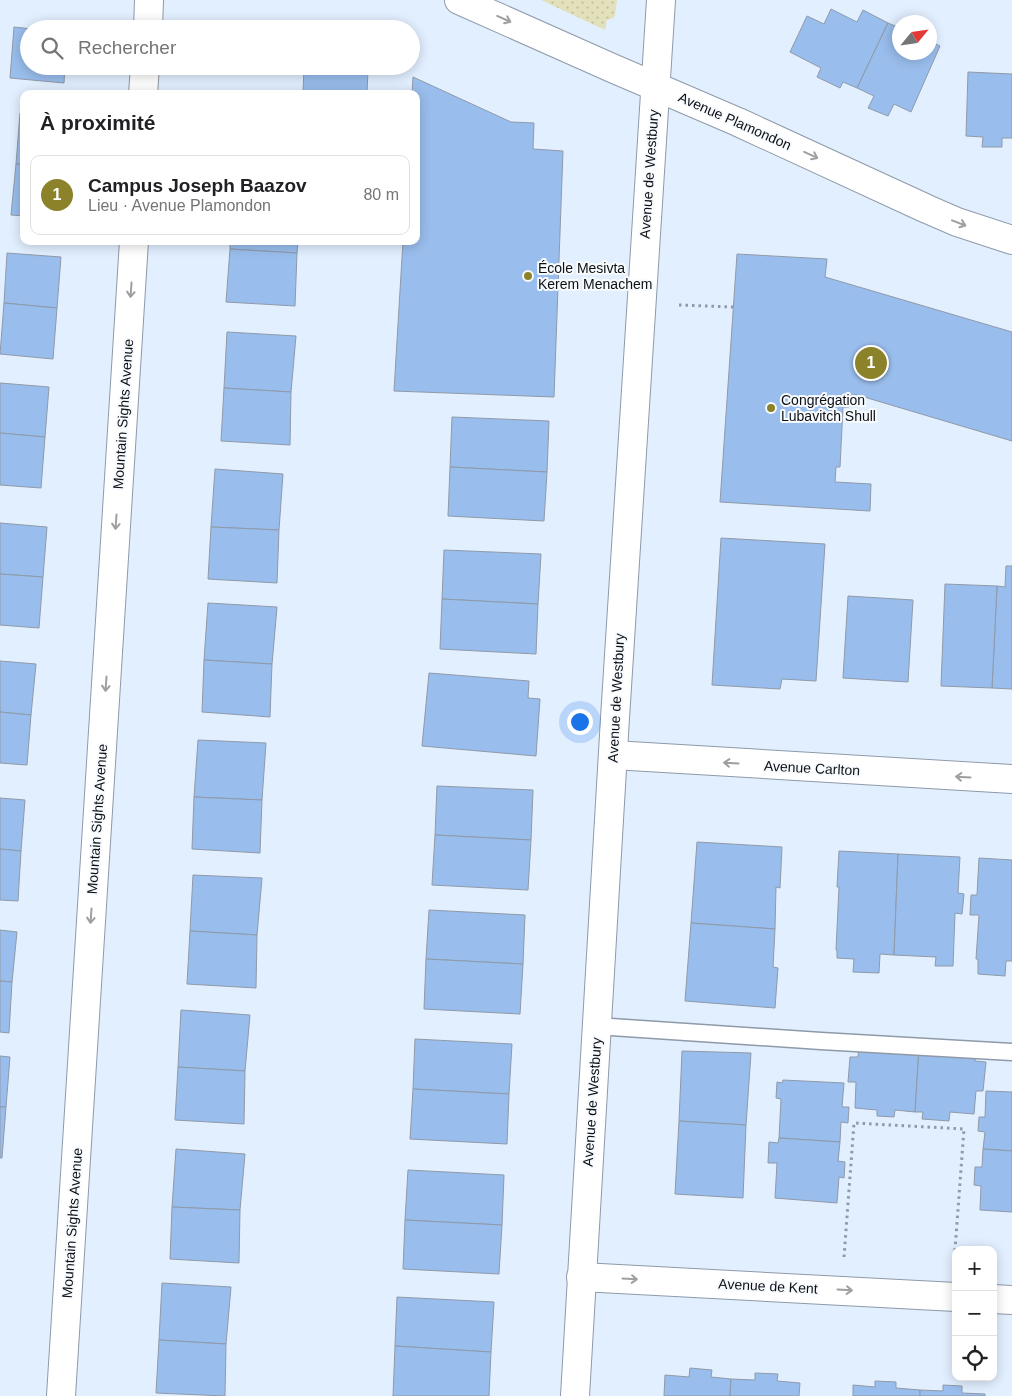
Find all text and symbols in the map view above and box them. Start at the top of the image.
one-way arrow [496,15,511,25]
north arrow [892,15,937,60]
search box [20,20,420,75]
icon: search [38,34,66,62]
text: Rechercher [78,37,176,58]
street label: Avenue Plamondon [676,89,794,153]
street label: Avenue de Westbury [637,109,661,239]
text: À proximité [40,111,156,134]
one-way arrow [803,151,818,161]
text: Campus Joseph Baazov [88,175,307,196]
text: 1 [53,186,61,203]
text: 80 m [363,186,399,203]
text: Lieu · Avenue Plamondon [88,197,271,214]
one-way arrow [951,218,966,228]
place label: École Mesivta Kerem Menachem [538,260,652,292]
marker: École Mesivta Kerem Menachem [522,270,534,282]
one-way arrow [126,282,136,298]
street label: Mountain Sights Avenue [110,338,136,490]
pin: 1 [855,344,887,382]
place label: Congrégation Lubavitch Shull [781,392,876,424]
marker: Congrégation Lubavitch Shull [765,402,777,414]
one-way arrow [112,514,121,530]
street label: Avenue de Westbury [605,633,627,763]
one-way arrow [101,676,111,692]
your location [567,709,593,735]
street label: Mountain Sights Avenue [84,743,110,895]
street label: Avenue Carlton [764,757,860,779]
one-way arrow [724,758,740,767]
one-way arrow [956,772,972,781]
one-way arrow [87,908,96,924]
street label: Avenue de Westbury [580,1037,604,1167]
street label: Mountain Sights Avenue [59,1147,85,1299]
map controls [952,1246,997,1381]
button: + [952,1246,997,1291]
one-way arrow [622,1274,638,1283]
street label: Avenue de Kent [718,1275,818,1297]
one-way arrow [836,1286,852,1295]
button: − [952,1291,997,1336]
button: locate [952,1336,997,1381]

